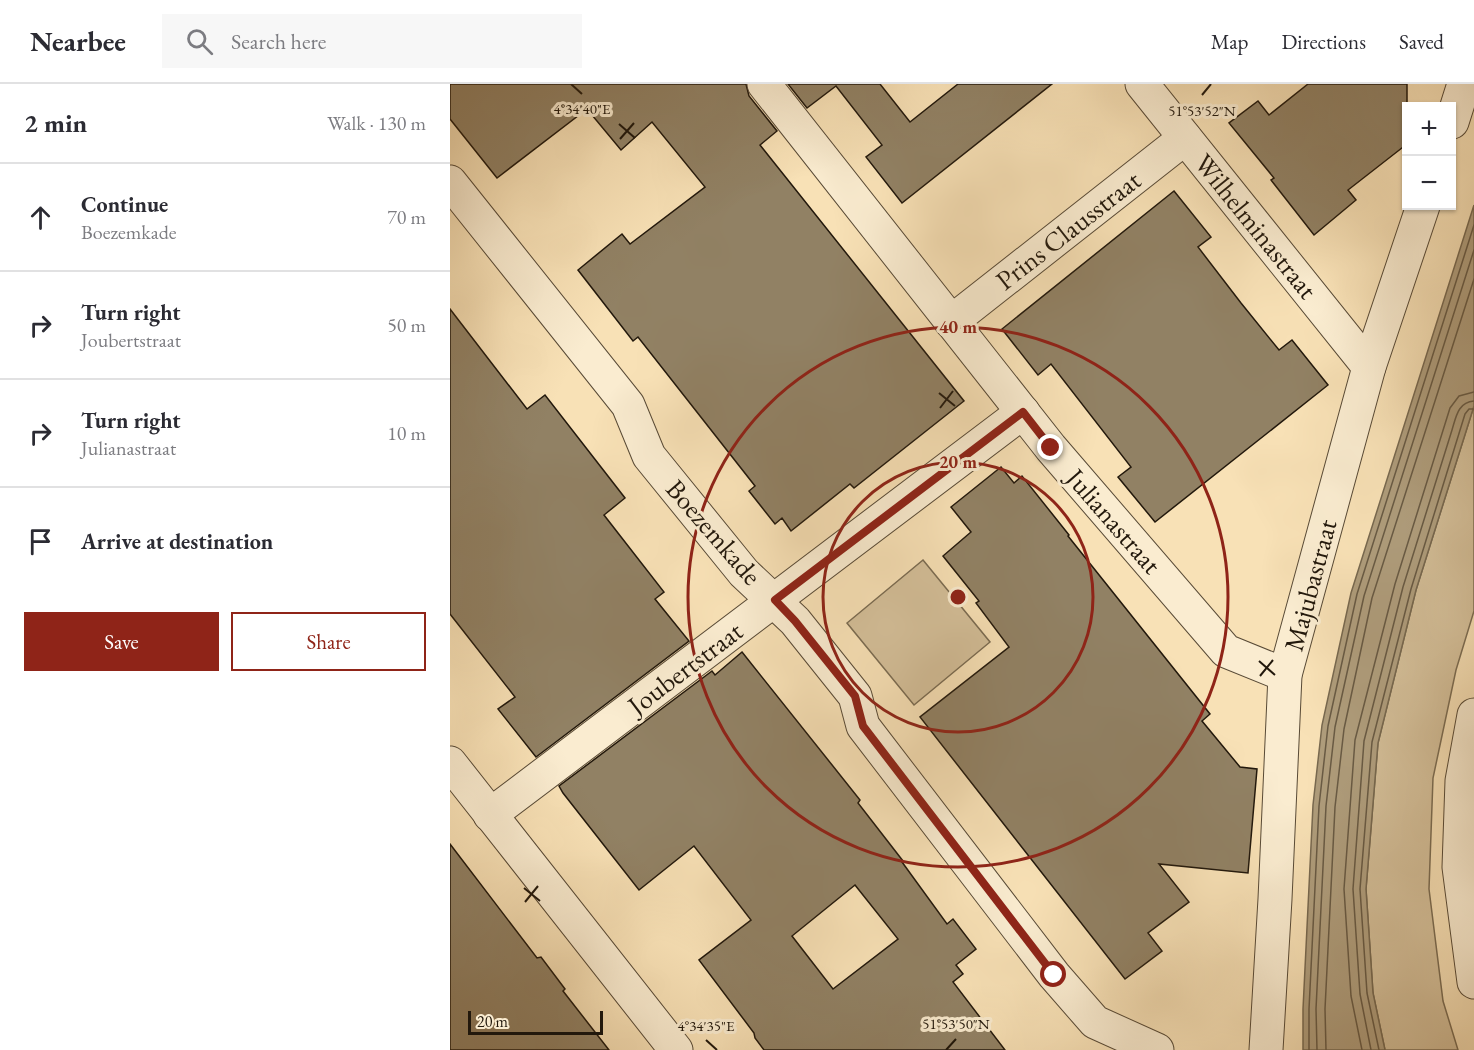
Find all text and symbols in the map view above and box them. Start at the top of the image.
search box [162,14,582,68]
text: Nearbee [30,23,126,59]
icon: search [183,25,216,58]
text: Search here [231,27,326,56]
text: Map [1211,28,1248,55]
text: Directions [1281,28,1366,55]
text: Saved [1399,28,1444,55]
text: 4°34'40"E [554,99,611,118]
text: 51°53'52"N [1168,101,1236,120]
map controls [1402,102,1456,210]
button: + [1402,102,1456,156]
text: 2 min [24,106,87,140]
text: Walk · 130 m [327,110,426,136]
street label: Wilhelminastraat [1187,146,1326,306]
button: − [1402,156,1456,210]
street label: Prins Clausstraat [988,162,1148,298]
text: Continue [81,190,168,219]
icon: ahead [24,201,57,234]
text: 70 m [387,204,426,230]
text: Boezemkade [81,219,177,245]
text: Turn right [81,298,180,327]
icon: right [24,309,57,342]
text: 50 m [387,312,426,338]
text: 40 m [939,315,977,338]
text: Joubertstraat [81,327,181,353]
text: Turn right [81,406,180,435]
icon: right [24,417,57,450]
text: 10 m [387,420,426,446]
route end [1037,434,1063,460]
text: Julianastraat [81,435,176,461]
text: 20 m [939,450,977,473]
street label: Julianastraat [1057,460,1170,581]
street label: Boezemkade [658,472,770,592]
street label: Majubastraat [1276,515,1345,655]
icon: arrive [24,525,57,558]
text: Arrive at destination [81,527,273,556]
centre of rings [948,587,968,607]
button: Save [24,612,219,671]
button: Share [231,612,426,671]
street label: Joubertstraat [619,613,750,724]
route start [1040,961,1066,987]
scale bar [468,1008,603,1036]
text: 20 m [477,1011,508,1032]
text: 51°53'50"N [922,1014,990,1033]
text: 4°34'35"E [678,1016,735,1035]

